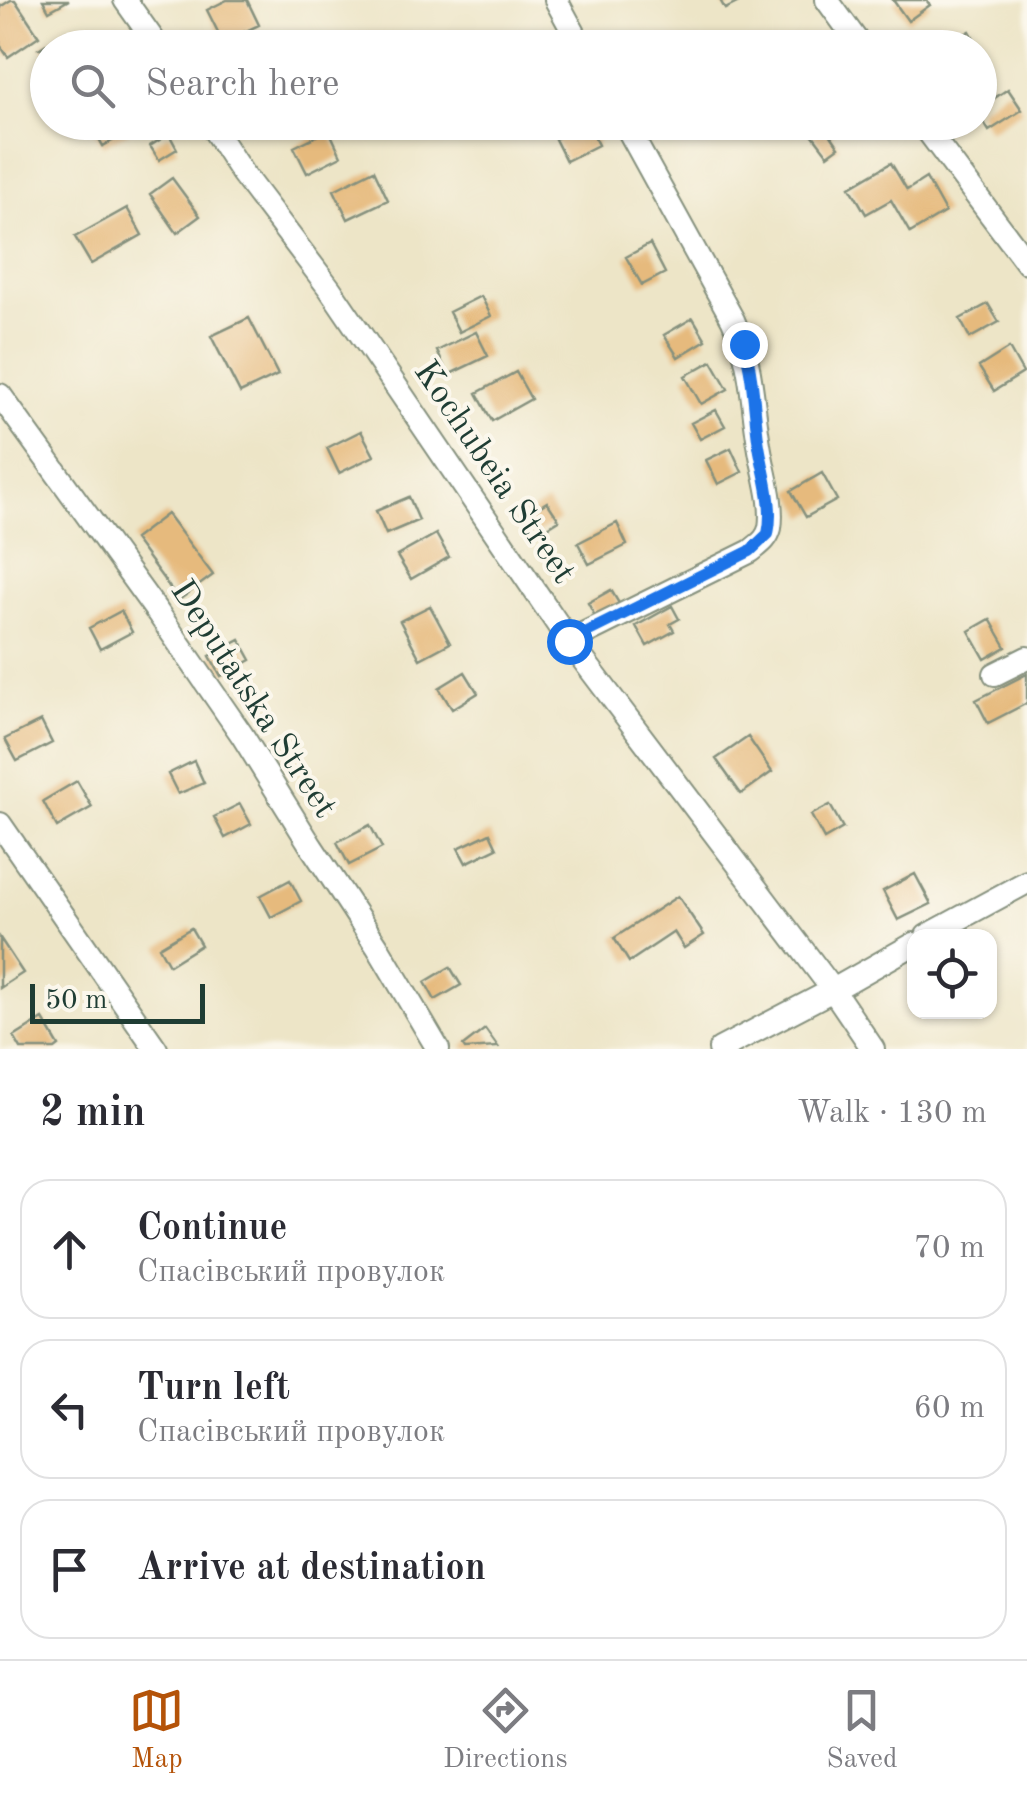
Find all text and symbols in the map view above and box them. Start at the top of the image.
search box [30,30,997,140]
icon: search [65,58,120,113]
text: Search here [145,66,340,104]
route end [722,322,768,368]
street label: Kochubeia Street [407,355,581,590]
street label: Deputatska Street [163,574,343,824]
route start [547,619,593,665]
map controls [907,929,997,1019]
button: locate [907,929,997,1019]
scale bar [30,979,205,1024]
text: 50 m [45,987,108,1015]
text: 2 min [40,1093,146,1135]
text: Walk · 130 m [797,1098,987,1130]
text: Continue [137,1210,287,1248]
icon: ahead [42,1222,97,1277]
text: 70 m [914,1233,985,1265]
text: Спасівський провулок [137,1257,445,1289]
text: Turn left [137,1370,290,1408]
icon: left [42,1382,97,1437]
text: 60 m [914,1393,985,1425]
text: Спасівський провулок [137,1417,445,1449]
icon: arrive [42,1542,97,1597]
text: Arrive at destination [137,1550,486,1588]
tab: Map [129,1683,184,1778]
tab: Directions [443,1683,568,1778]
tab: Saved [826,1683,898,1778]

